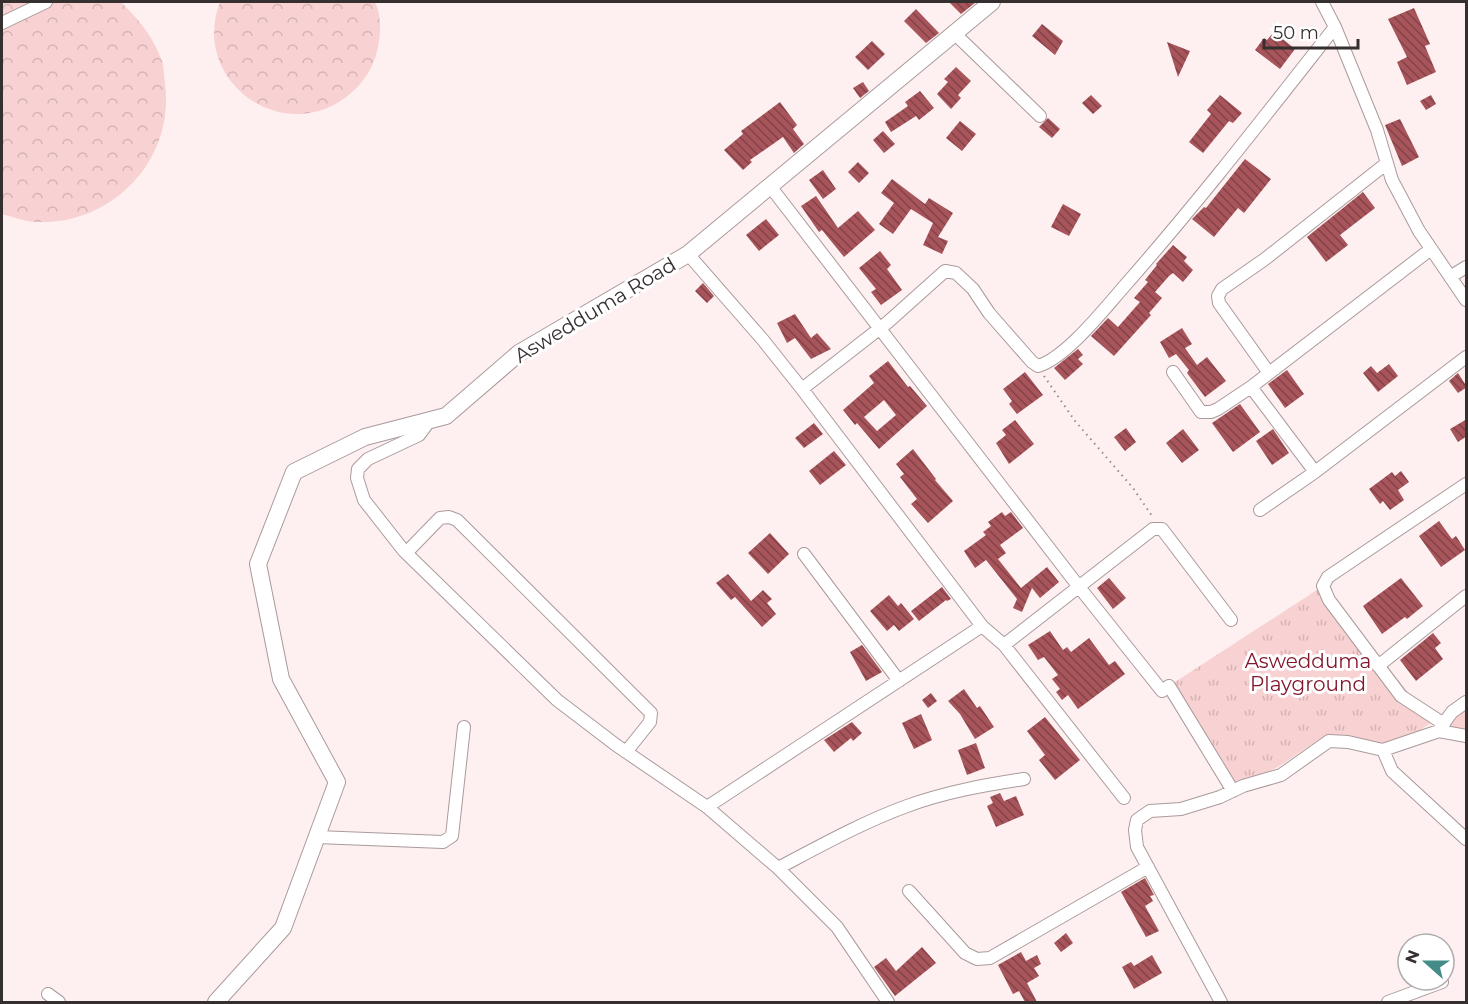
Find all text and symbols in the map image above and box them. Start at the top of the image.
scale bar [1264,12,1358,50]
text: 50 m [1273,22,1319,44]
street label: Aswedduma Road [510,252,680,368]
park label: Aswedduma Playground [1245,649,1371,696]
north arrow [1396,932,1456,992]
text: N [1401,947,1424,966]

